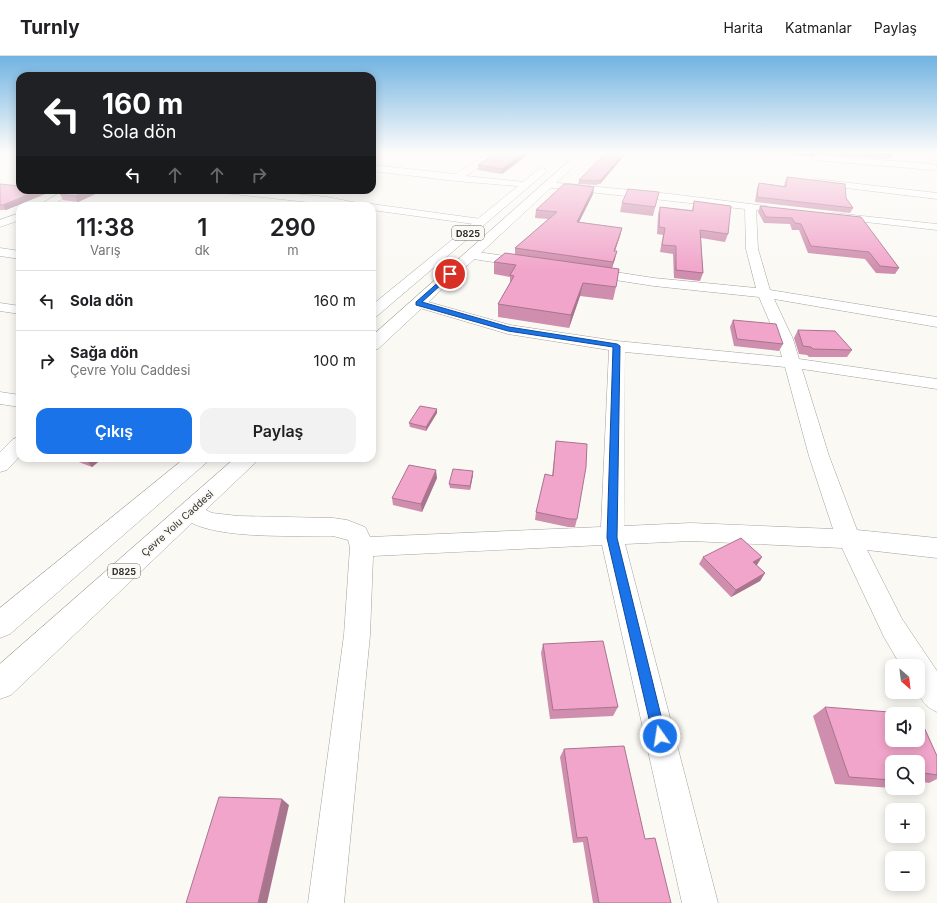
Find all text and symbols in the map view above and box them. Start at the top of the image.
text: Turnly [20,16,80,39]
text: Harita [723,19,763,36]
text: Katmanlar [785,19,852,36]
text: Paylaş [874,19,917,36]
text: 160 m [102,87,183,121]
icon: left [36,88,88,140]
text: Sola dön [102,121,176,142]
icon: left [122,164,144,186]
icon: ahead [164,164,186,186]
icon: ahead [206,164,228,186]
icon: right [248,164,270,186]
text: 11:38 [76,213,135,242]
text: 1 [197,213,207,242]
text: 290 [270,213,316,242]
road number: D825 [452,226,484,240]
text: Varış [90,242,121,258]
text: dk [195,242,210,258]
text: m [287,242,299,258]
pin [433,257,467,291]
icon: arrive [439,263,461,285]
icon: left [36,290,58,312]
text: Sola dön [70,291,133,310]
text: 160 m [314,291,356,310]
text: Sağa dön [70,343,138,362]
icon: right [36,350,58,372]
text: 100 m [314,351,356,370]
text: Çevre Yolu Caddesi [70,362,190,378]
button: Çıkış [36,408,192,454]
button: Paylaş [200,408,356,454]
street label: Çevre Yolu Caddesi [139,488,215,558]
road number: D825 [108,564,140,578]
north arrow [885,659,925,699]
map controls [885,659,925,891]
button: sound [885,707,925,747]
position arrow [639,715,681,757]
button: search [885,755,925,795]
button: + [885,803,925,843]
button: − [885,851,925,891]

